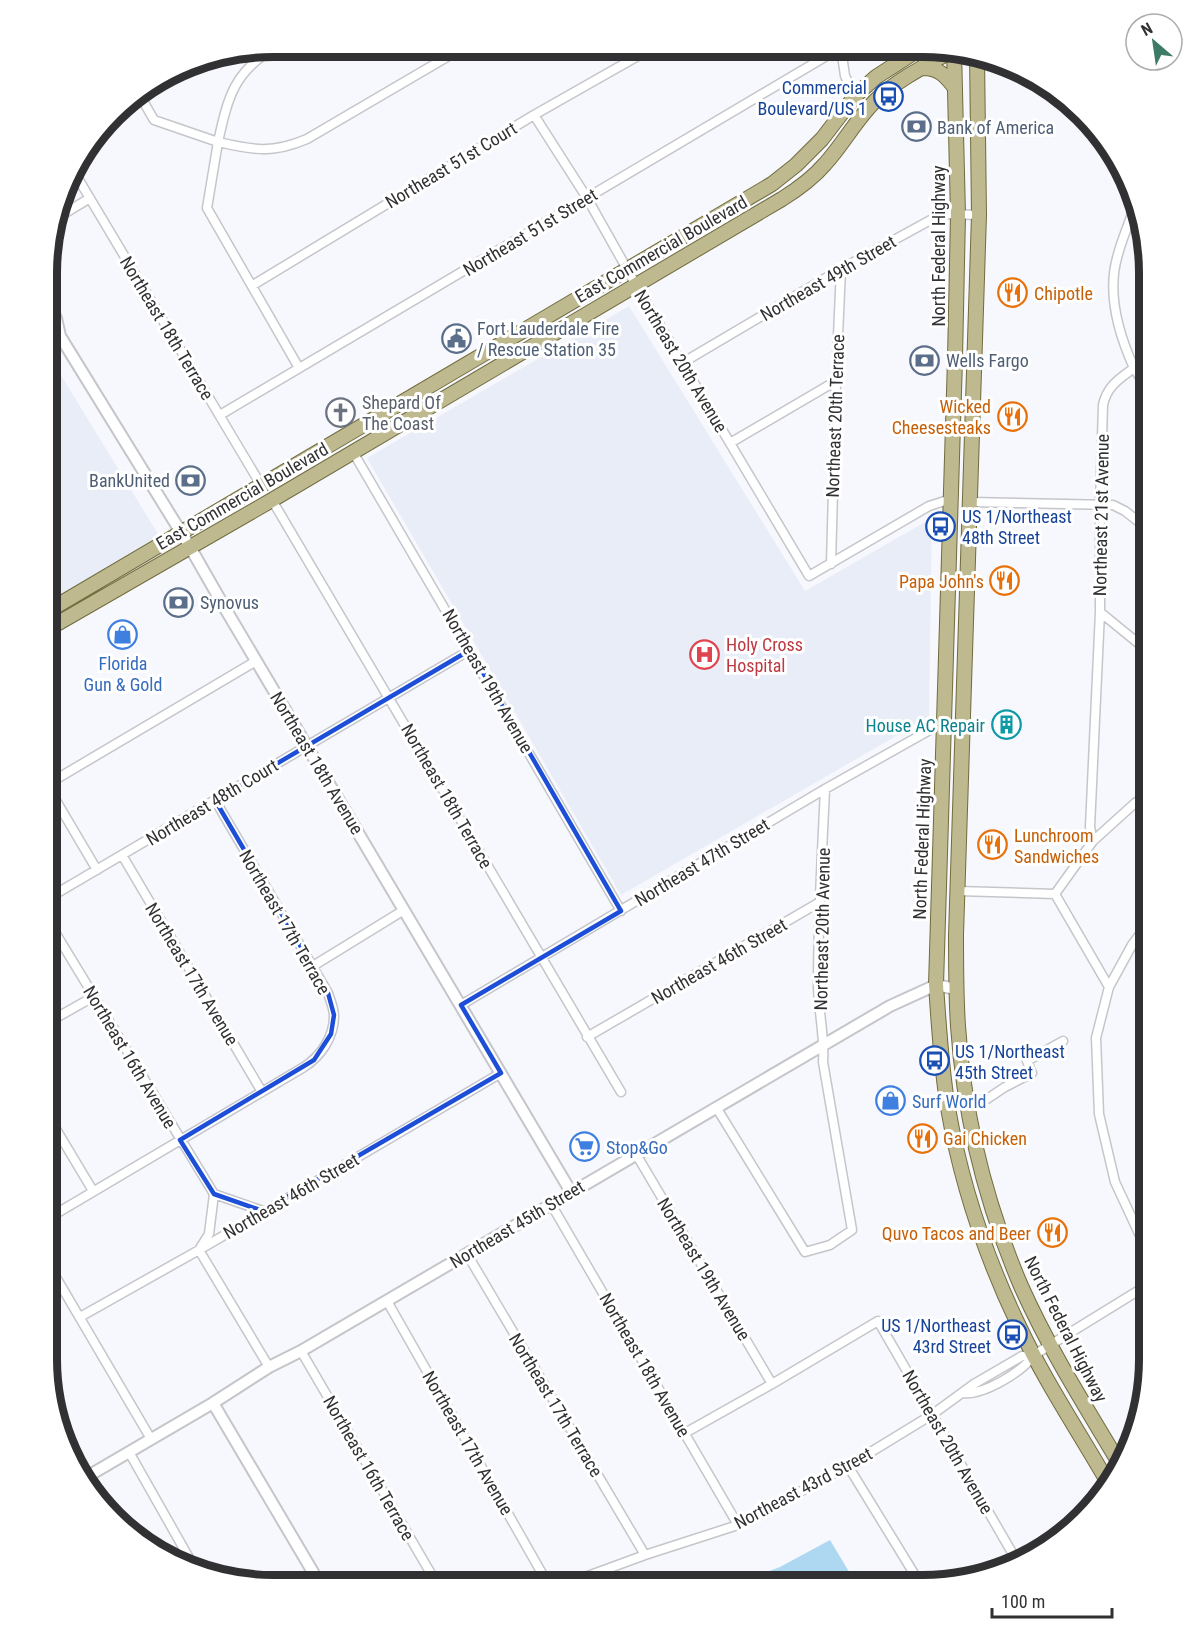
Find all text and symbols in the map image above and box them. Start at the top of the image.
north arrow [1124,12,1184,72]
text: N [1138,19,1156,40]
place label: Commercial Boulevard/US 1 [757,77,867,119]
bus stop icon: Commercial Boulevard/US 1 [872,81,904,113]
bank icon: Bank of America [900,111,932,143]
place label: Bank of America [937,117,1054,138]
street label: Northeast 51st Court [382,118,520,212]
street label: North Federal Highway [928,165,949,327]
street label: Northeast 51st Street [459,184,601,280]
street label: East Commercial Boulevard [571,191,751,307]
street label: Northeast 49th Street [757,231,899,325]
street label: Northeast 18th Terrace [116,253,218,403]
restaurant icon: Chipotle [997,277,1029,309]
place label: Chipotle [1034,283,1093,304]
street label: Northeast 20th Avenue [630,286,732,436]
place label: Fort Lauderdale Fire / Rescue Station 35 [477,318,619,360]
public building icon: Fort Lauderdale Fire / Rescue Station 35 [440,322,472,354]
street label: Northeast 20th Terrace [822,334,848,498]
bank icon: Wells Fargo [909,344,941,376]
place label: Wells Fargo [946,350,1029,371]
place label: Shepard Of The Coast [362,392,441,434]
church icon: Shepard Of The Coast [325,396,357,428]
place label: Wicked Cheesesteaks [892,396,991,438]
restaurant icon: Wicked Cheesesteaks [996,400,1028,432]
street label: Northeast 21st Avenue [1089,434,1113,596]
street label: East Commercial Boulevard [152,438,332,554]
bank icon: BankUnited [175,464,207,496]
place label: BankUnited [89,470,170,491]
place label: US 1/Northeast 48th Street [962,506,1072,548]
bus stop icon: US 1/Northeast 48th Street [925,510,957,542]
restaurant icon: Papa John's [989,565,1021,597]
place label: Papa John's [899,571,984,592]
bank icon: Synovus [163,586,195,618]
place label: Synovus [200,592,259,613]
street label: Northeast 19th Avenue [438,605,538,757]
shop icon: Florida Gun & Gold [107,618,139,650]
place label: Holy Cross Hospital [726,634,803,676]
hospital icon: Holy Cross Hospital [689,638,721,670]
place label: Florida Gun & Gold [84,653,162,695]
street label: Northeast 18th Avenue [266,688,368,838]
building icon: House AC Repair [990,709,1022,741]
place label: House AC Repair [866,715,986,736]
street label: Northeast 18th Terrace [397,720,497,872]
street label: Northeast 48th Court [142,754,282,850]
street label: North Federal Highway [909,758,935,920]
street label: Northeast 47th Street [631,814,773,910]
place label: Lunchroom Sandwiches [1014,825,1099,867]
restaurant icon: Lunchroom Sandwiches [977,829,1009,861]
street label: Northeast 17th Terrace [235,846,335,998]
street label: Northeast 20th Avenue [810,848,834,1010]
street label: Northeast 17th Avenue [141,899,243,1049]
street label: Northeast 46th Street [648,914,790,1008]
street label: Northeast 16th Avenue [79,982,181,1132]
place label: US 1/Northeast 45th Street [955,1041,1065,1083]
bus stop icon: US 1/Northeast 45th Street [918,1045,950,1077]
shop icon: Surf World [875,1085,907,1117]
place label: Surf World [912,1091,987,1112]
restaurant icon: Gai Chicken [906,1122,938,1154]
place label: Gai Chicken [943,1128,1027,1149]
supermarket icon: Stop&Go [569,1131,601,1163]
place label: Stop&Go [606,1137,668,1158]
street label: Northeast 46th Street [220,1149,362,1243]
street label: Northeast 45th Street [446,1176,588,1272]
street label: Northeast 19th Avenue [653,1194,755,1344]
restaurant icon: Quvo Tacos and Beer [1036,1217,1068,1249]
place label: Quvo Tacos and Beer [882,1223,1032,1244]
street label: North Federal Highway [1020,1252,1112,1406]
street label: Northeast 18th Avenue [595,1289,695,1441]
place label: US 1/Northeast 43rd Street [881,1315,991,1357]
bus stop icon: US 1/Northeast 43rd Street [996,1319,1028,1351]
street label: Northeast 17th Terrace [505,1330,607,1480]
street label: Northeast 20th Avenue [898,1366,998,1518]
street label: Northeast 17th Avenue [418,1367,518,1519]
street label: Northeast 16th Terrace [319,1392,419,1544]
street label: Northeast 43rd Street [730,1443,876,1533]
scale bar [992,1581,1112,1619]
text: 100 m [1001,1591,1045,1612]

